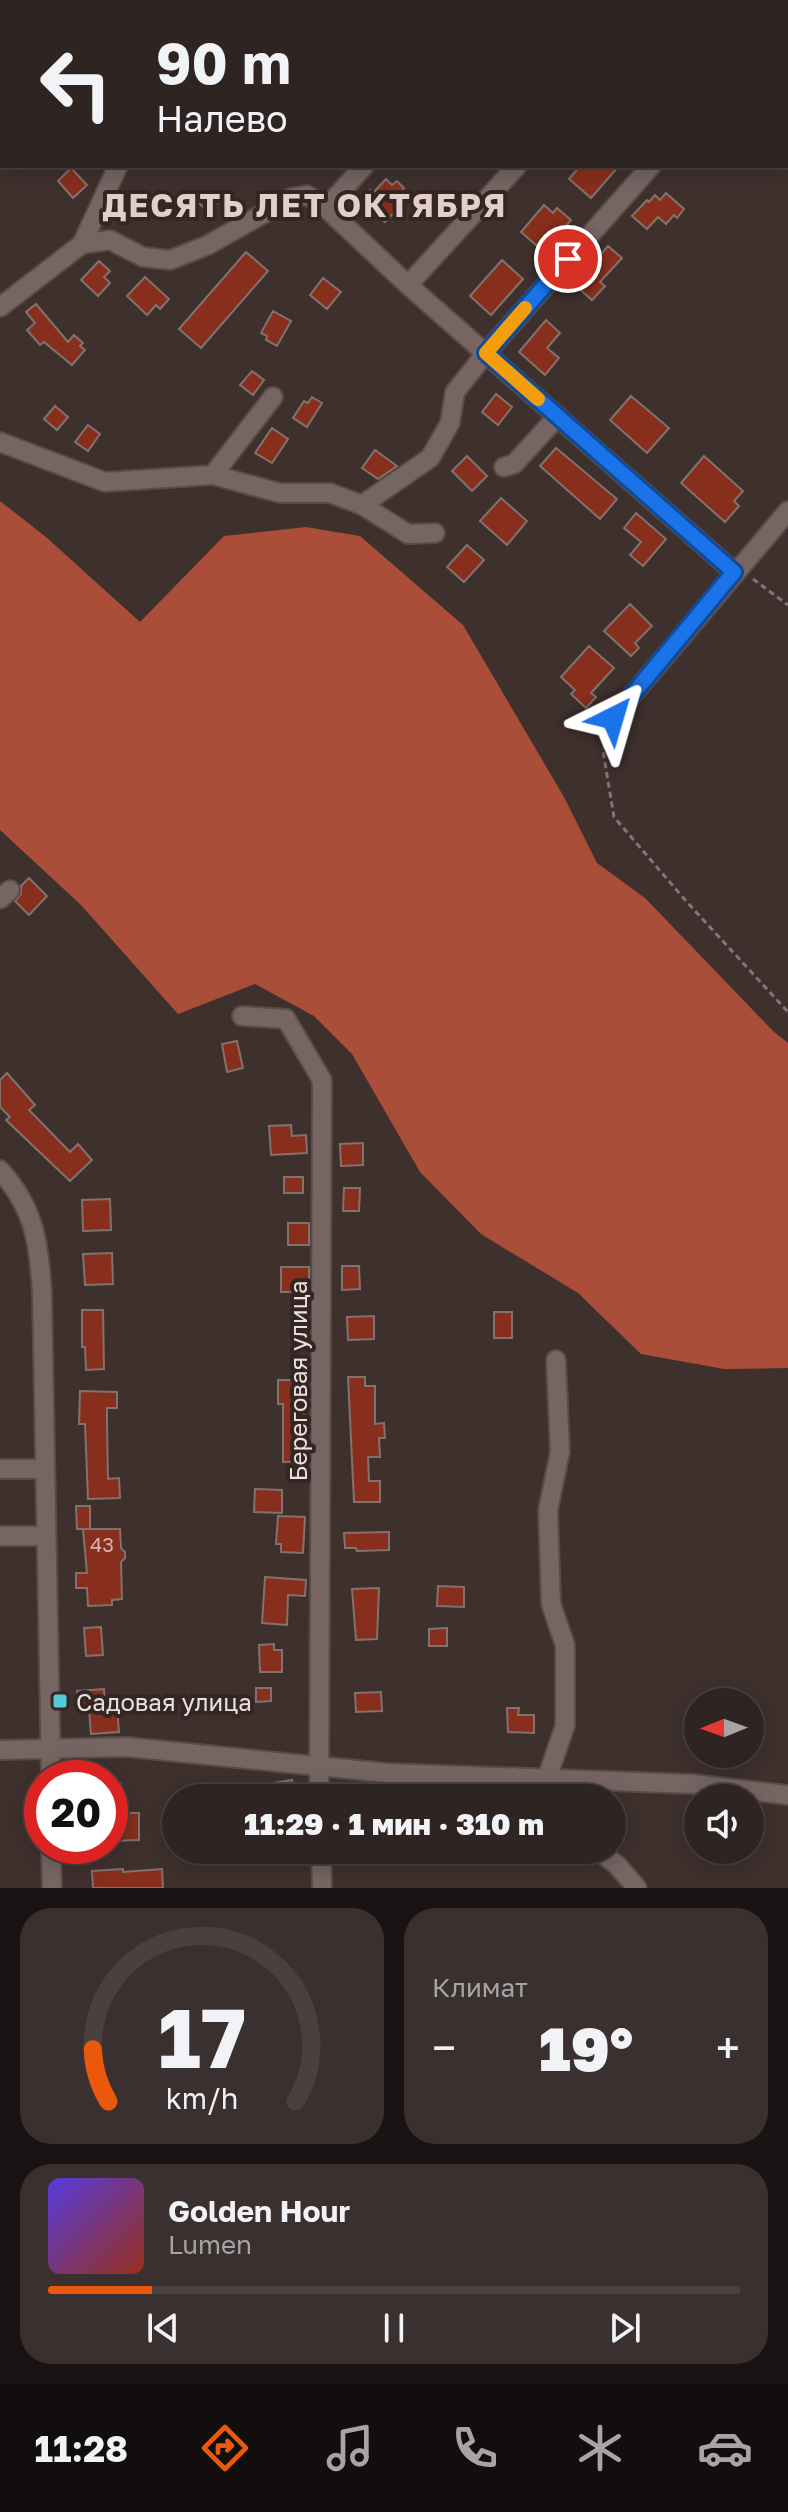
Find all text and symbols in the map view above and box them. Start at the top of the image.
text: 90 m [156,29,291,96]
icon: left [24,32,128,136]
text: Налево [156,97,288,140]
district label: ДЕСЯТЬ ЛЕТ ОКТЯБРЯ [103,186,507,224]
pin [534,225,602,293]
icon: arrive [546,237,590,281]
position arrow [571,676,655,760]
street label: Береговая улица [283,1281,312,1481]
house number: 43 [90,1532,114,1556]
place label: Садовая улица [76,1687,252,1716]
north arrow [684,1688,764,1768]
map controls [684,1688,764,1864]
marker: Садовая улица [51,1692,69,1710]
speed limit sign: 20 [24,1760,128,1864]
button: sound [684,1784,764,1864]
text: 11:29 · 1 мин · 310 m [244,1806,544,1842]
text: Климат [432,1972,528,2003]
text: 17 [158,1986,246,2086]
text: 19° [539,2012,633,2084]
text: − [432,2021,456,2074]
text: + [716,2021,740,2074]
text: km/h [166,2081,238,2115]
text: Golden Hour [168,2193,350,2229]
text: Lumen [168,2229,252,2260]
icon: previous [141,2306,185,2350]
icon: pause [372,2306,416,2350]
icon: next [603,2306,647,2350]
icon: directions [197,2420,253,2476]
icon: music [322,2420,378,2476]
icon: phone [447,2420,503,2476]
icon: climate [572,2420,628,2476]
icon: car [697,2420,753,2476]
text: 11:28 [35,2427,128,2470]

